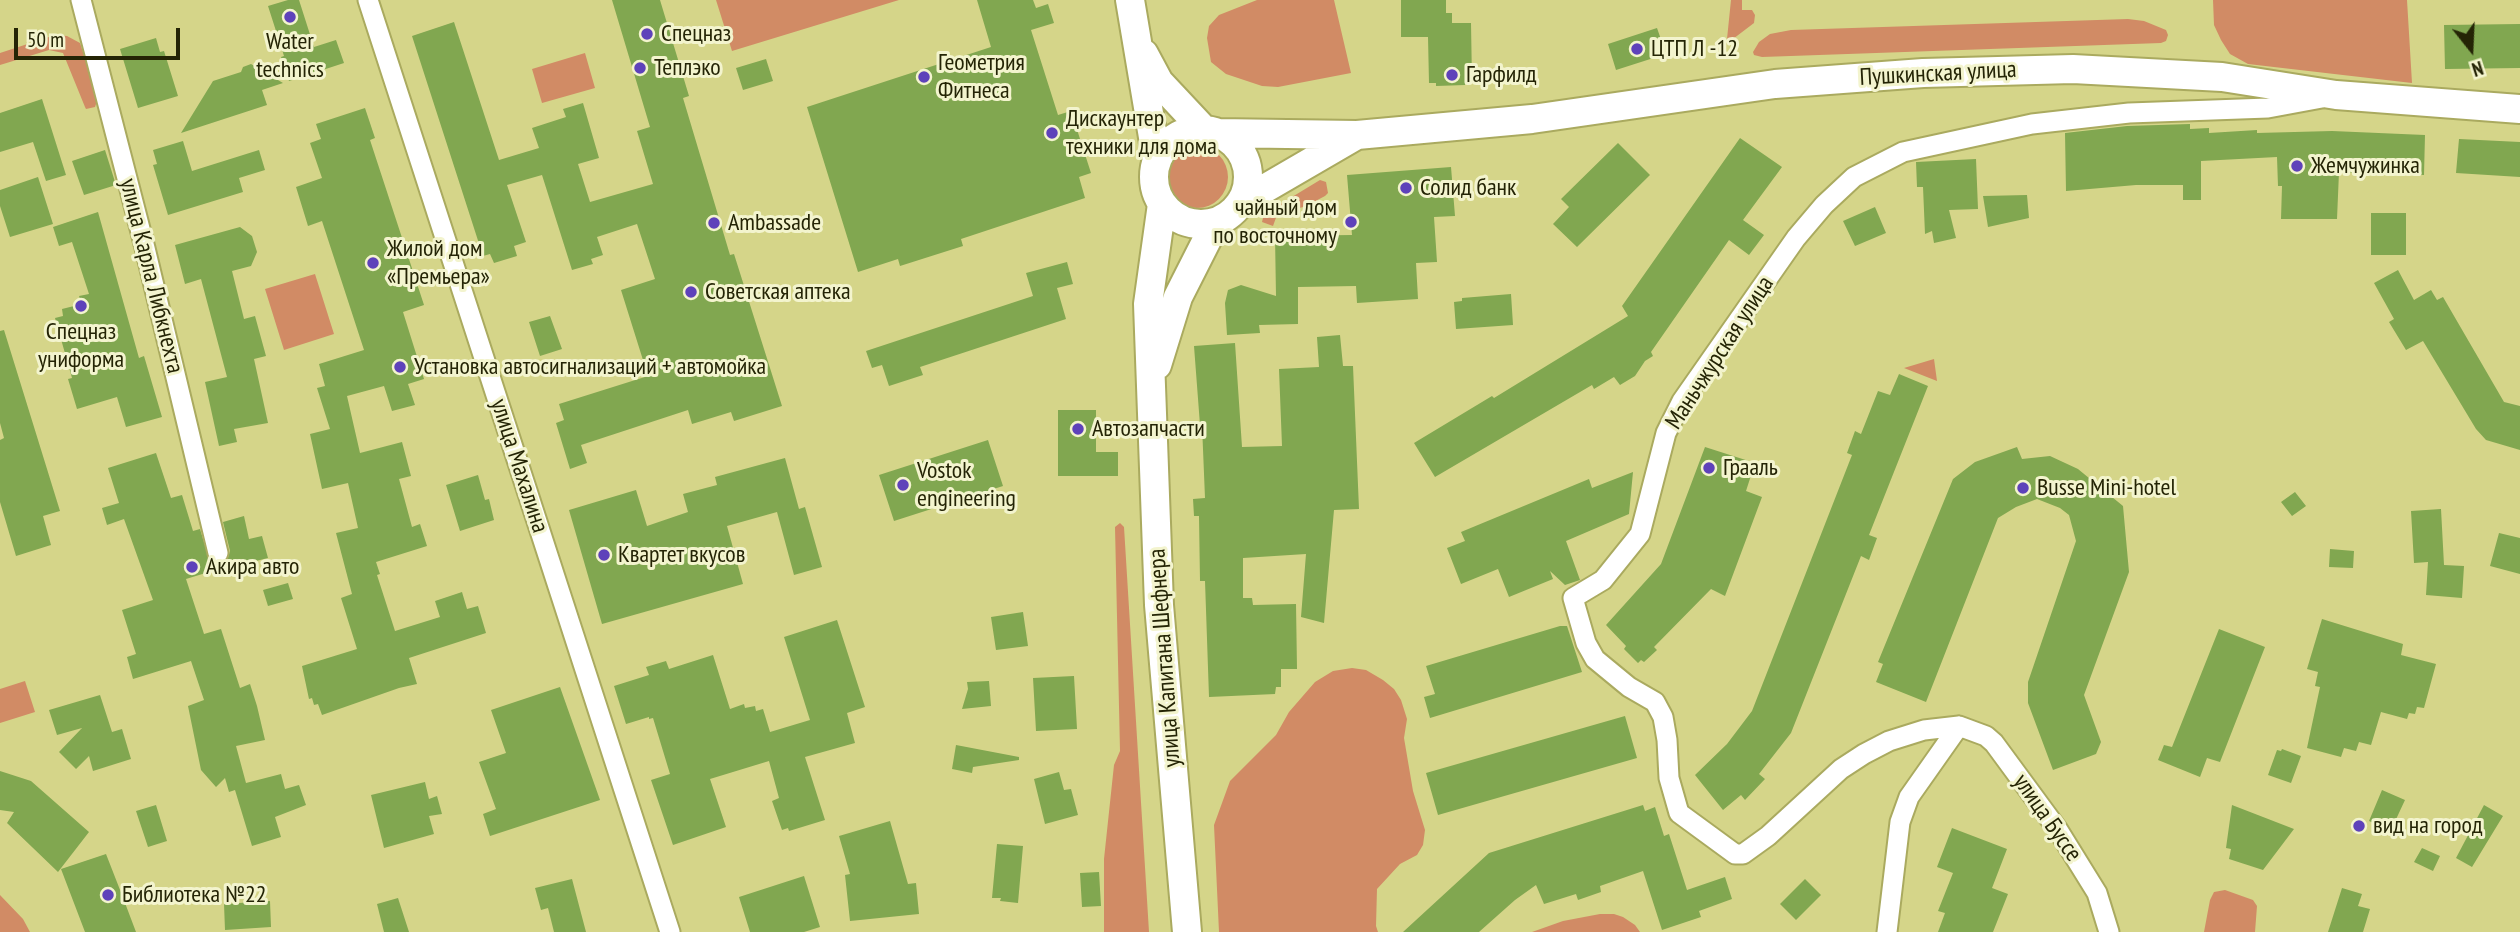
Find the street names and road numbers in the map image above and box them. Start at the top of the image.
street label: Пушкинская улица [1859,56,2017,92]
street label: улица Карла Либкнехта [113,175,189,377]
street label: Маньчжурская улица [1660,271,1780,435]
street label: улица Махалина [484,395,554,537]
street label: улица Капитана Шефнера [1143,548,1187,768]
street label: улица Буссе [2007,769,2087,867]

